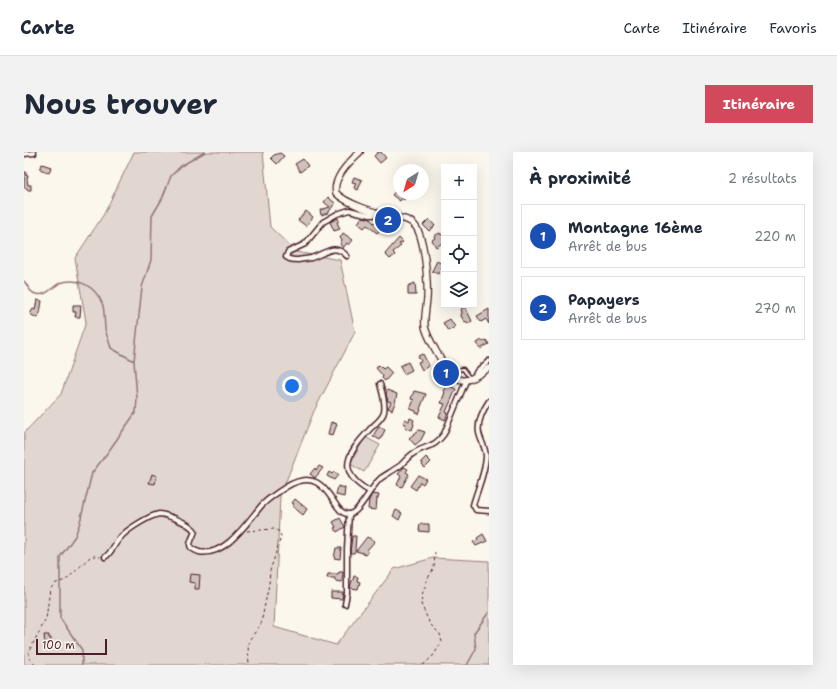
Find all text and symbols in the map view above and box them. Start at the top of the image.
text: Carte [20,15,75,40]
text: Carte [623,19,660,37]
text: Itinéraire [682,19,747,37]
text: Favoris [769,19,817,37]
text: Nous trouver [24,85,218,123]
button: Itinéraire [705,85,813,123]
north arrow [393,164,429,200]
map controls [441,164,477,308]
button: + [441,164,477,200]
text: À proximité [529,167,631,189]
text: 2 résultats [728,170,797,187]
button: − [441,200,477,236]
pin: 2 [375,205,401,235]
text: Montagne 16ème [568,218,703,238]
text: 1 [540,228,546,245]
text: 220 m [754,228,796,245]
button: locate [441,236,477,272]
text: Arrêt de bus [568,238,647,255]
button: layers [441,272,477,308]
text: Papayers [568,290,640,310]
text: 2 [538,300,548,317]
text: 270 m [754,300,796,317]
text: Arrêt de bus [568,310,647,327]
pin: 1 [433,358,459,388]
your location [282,376,302,396]
scale bar [36,637,107,656]
text: 100 m [42,638,75,653]

